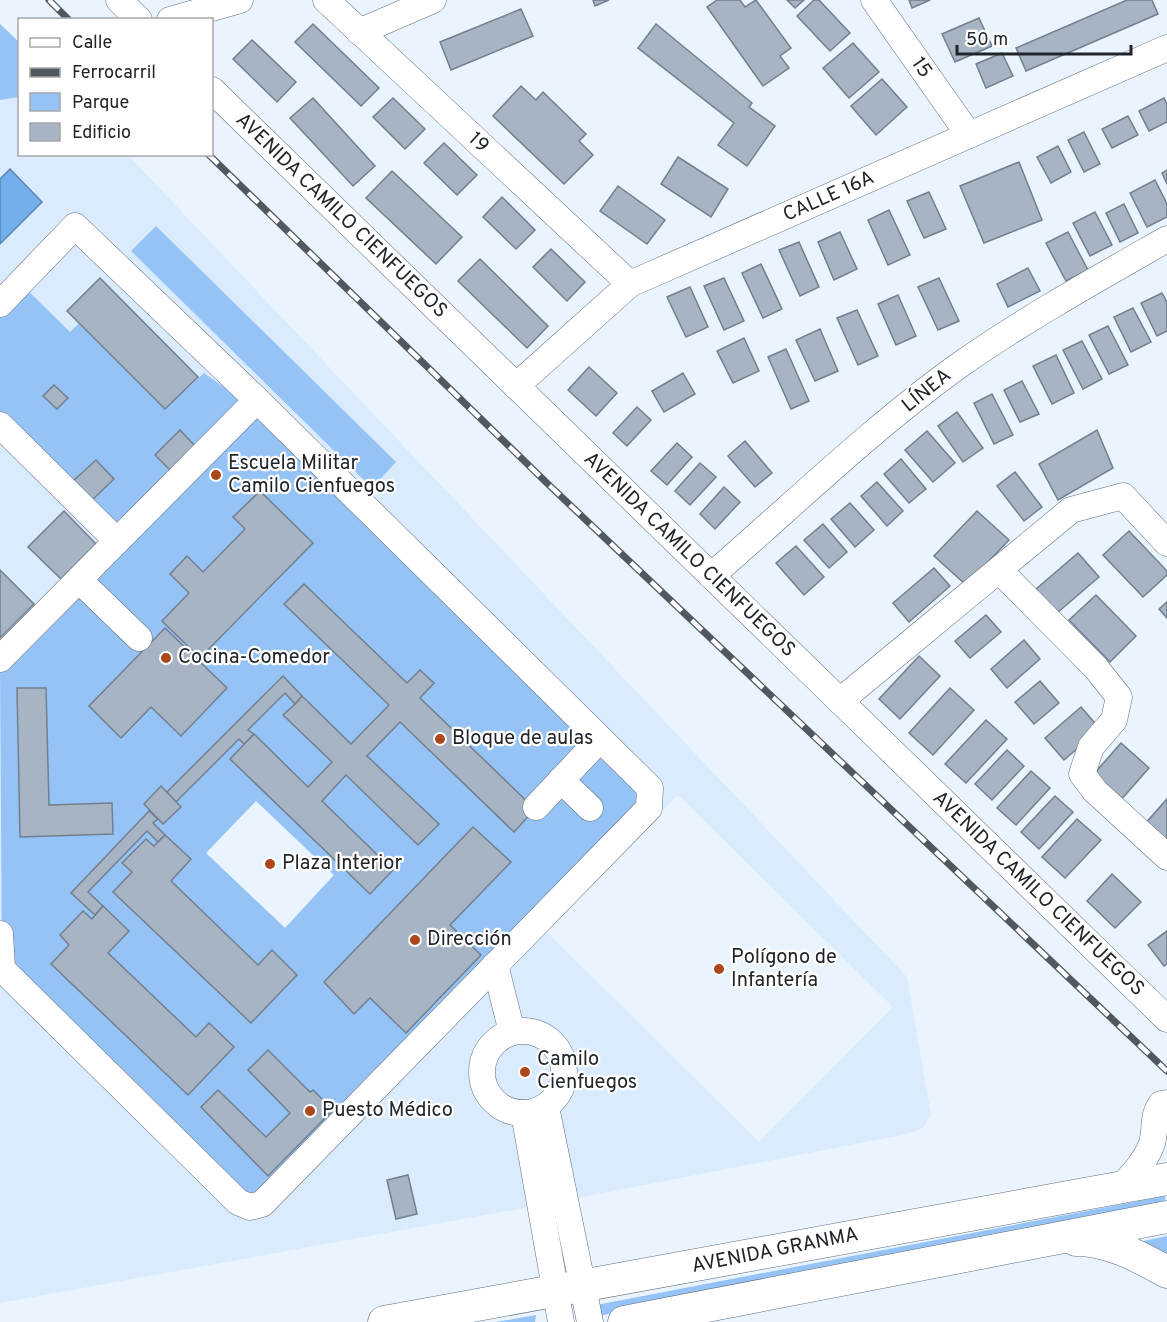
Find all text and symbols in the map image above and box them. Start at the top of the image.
legend [18,18,213,156]
scale bar [957,18,1131,56]
text: 50 m [966,29,1008,52]
text: Calle [72,32,112,55]
street label: 15 [905,52,937,84]
text: Ferrocarril [72,62,156,85]
text: Parque [72,92,129,115]
street label: AVENIDA CAMILO CIENFUEGOS [229,108,453,324]
text: Edificio [72,122,131,145]
street label: 19 [462,127,494,159]
street label: CALLE 16A [779,165,879,229]
street label: LÍNEA [896,362,957,419]
street label: AVENIDA CAMILO CIENFUEGOS [577,447,801,663]
place label: Escuela Militar Camilo Cienfuegos [228,451,395,500]
marker: Escuela Militar Camilo Cienfuegos [209,468,223,482]
place label: Cocina-Comedor [178,645,330,671]
marker: Cocina-Comedor [159,651,173,665]
place label: Bloque de aulas [452,726,593,752]
marker: Bloque de aulas [433,732,447,746]
street label: AVENIDA CAMILO CIENFUEGOS [926,786,1150,1002]
place label: Plaza Interior [282,851,402,877]
marker: Plaza Interior [263,857,277,871]
place label: Dirección [427,927,512,953]
marker: Dirección [408,933,422,947]
place label: Polígono de Infantería [731,945,837,994]
marker: Polígono de Infantería [712,962,726,976]
place label: Camilo Cienfuegos [537,1047,637,1096]
marker: Camilo Cienfuegos [518,1065,532,1079]
place label: Puesto Médico [322,1098,453,1124]
marker: Puesto Médico [303,1104,317,1118]
street label: AVENIDA GRANMA [689,1222,861,1280]

